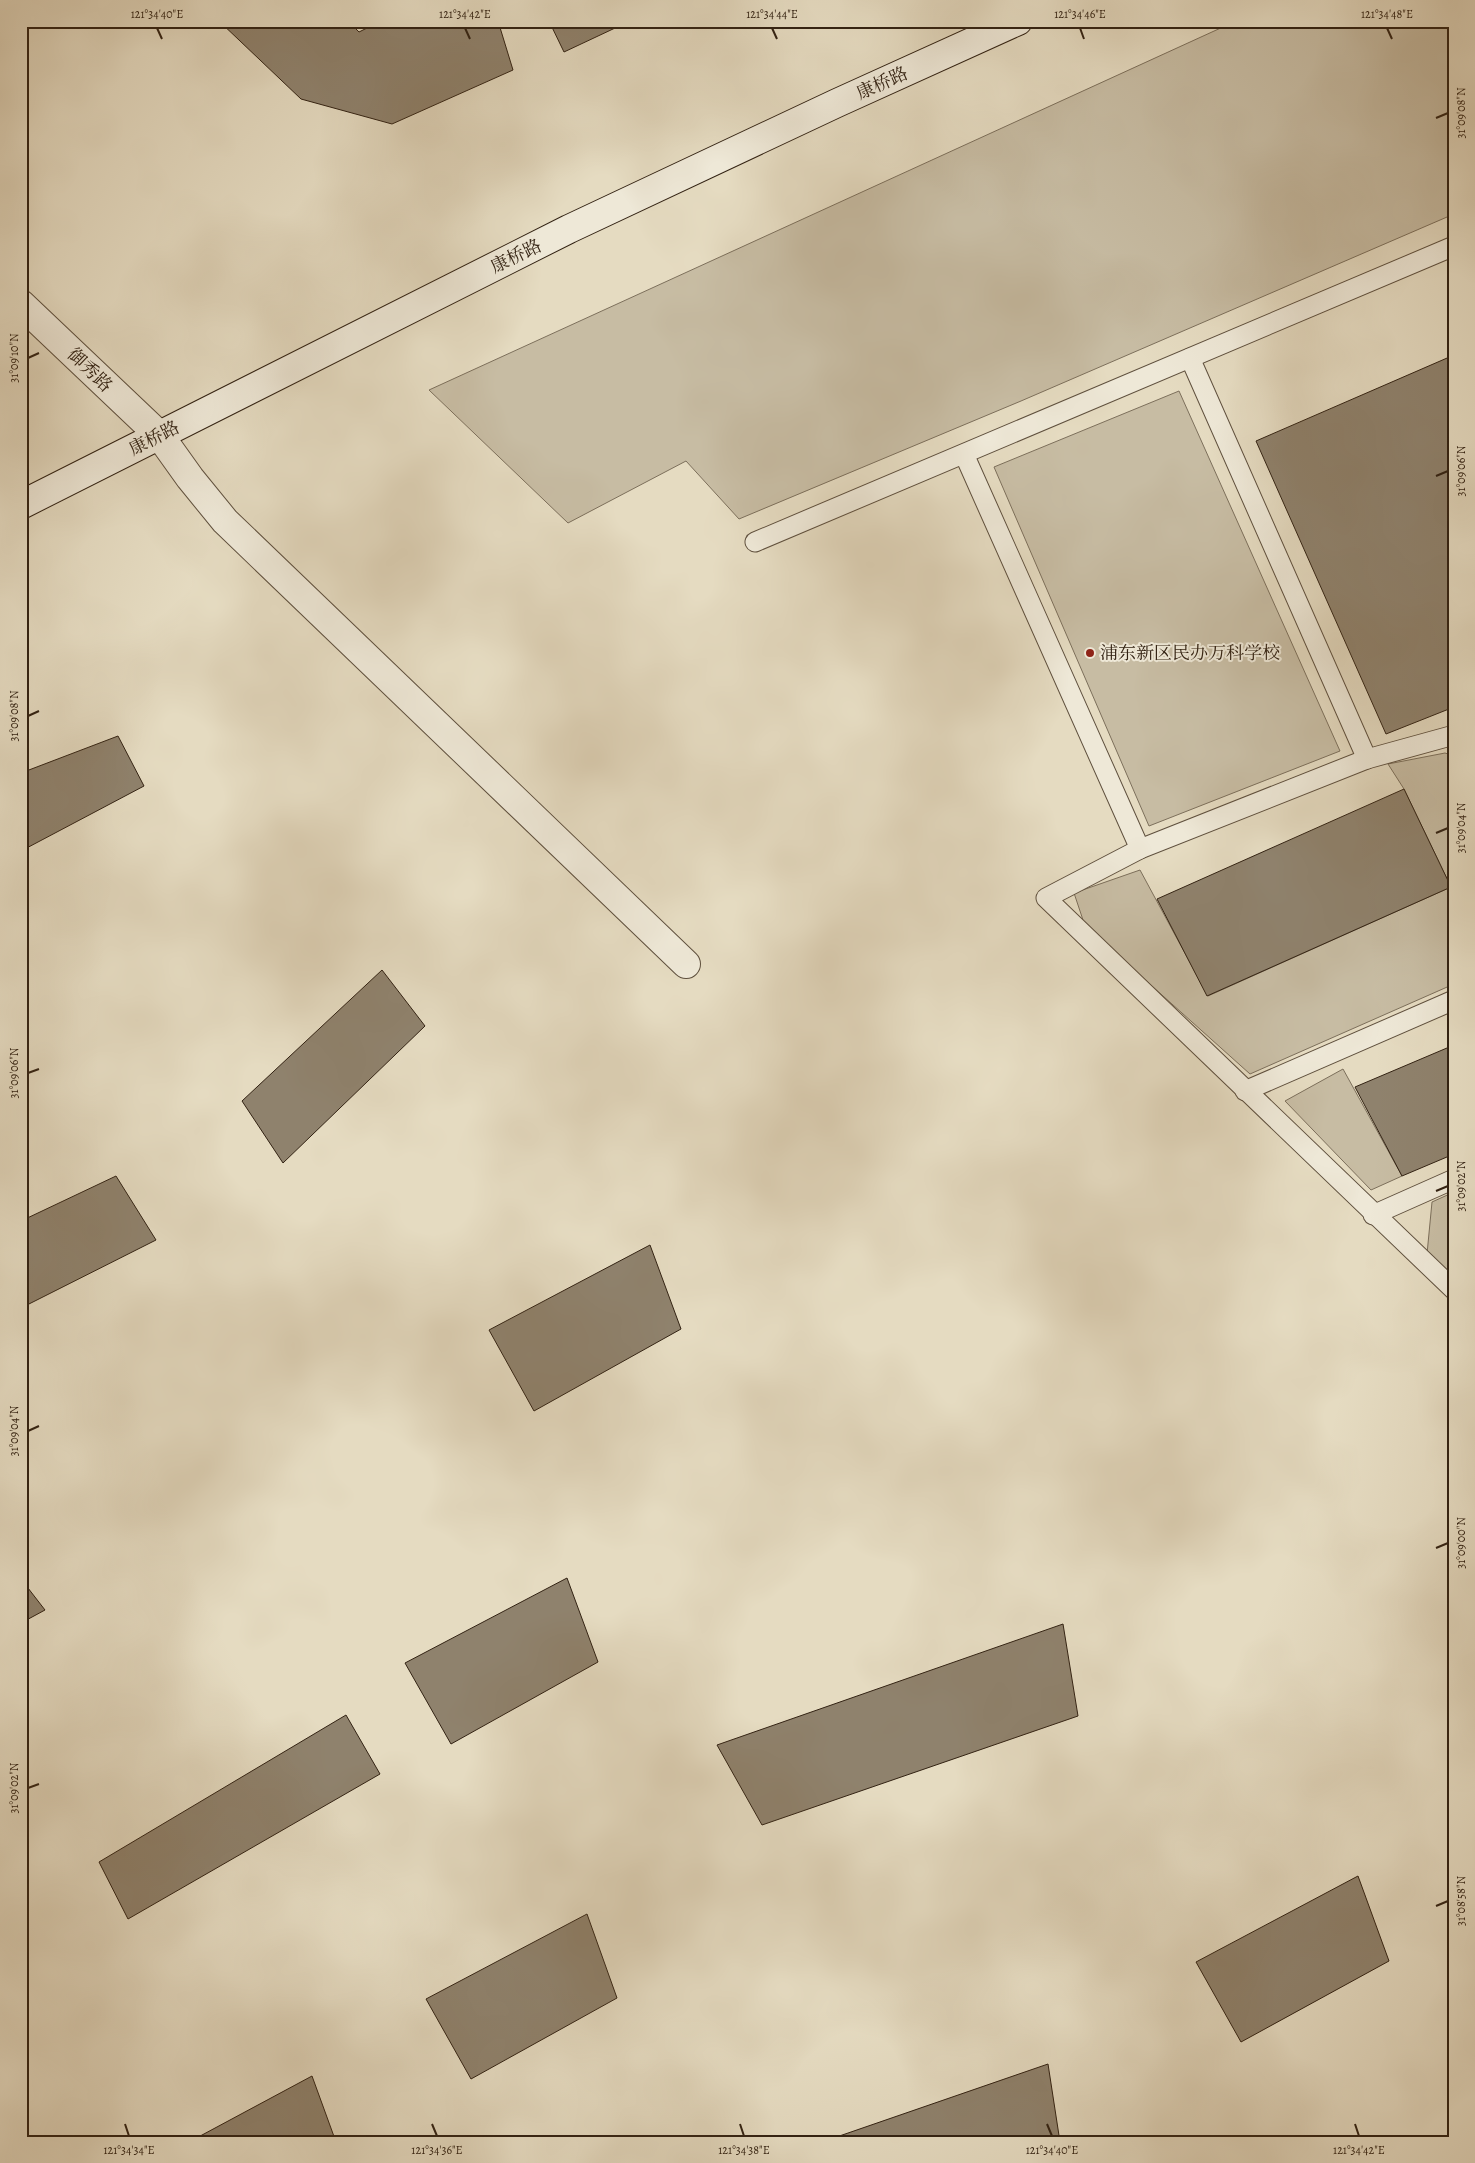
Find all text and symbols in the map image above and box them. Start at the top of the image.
text: 121°34'40"E [131,6,183,22]
text: 121°34'42"E [439,6,491,22]
text: 121°34'44"E [746,6,798,22]
text: 121°34'46"E [1054,6,1106,22]
text: 121°34'48"E [1361,6,1413,22]
street label: 康桥路 [852,61,912,105]
text: 31°09'08"N [1453,87,1469,139]
street label: 康桥路 [486,233,546,279]
text: 31°09'10"N [6,333,22,383]
street label: 御秀路 [62,343,118,397]
street label: 康桥路 [124,415,184,461]
text: 31°09'06"N [1453,445,1469,496]
place label: 浦东新区民办万科学校 [1100,641,1280,665]
marker: 浦东新区民办万科学校 [1084,647,1096,659]
text: 31°09'08"N [6,690,22,742]
text: 31°09'04"N [1453,802,1469,853]
text: 31°09'06"N [6,1047,22,1098]
text: 31°09'02"N [1453,1160,1469,1212]
text: 31°09'04"N [6,1405,22,1456]
text: 31°09'00"N [1453,1517,1469,1569]
text: 31°09'02"N [6,1762,22,1814]
text: 31°08'58"N [1453,1876,1469,1926]
text: 121°34'34"E [103,2142,155,2158]
text: 121°34'36"E [411,2142,463,2158]
text: 121°34'38"E [718,2142,770,2158]
text: 121°34'40"E [1026,2142,1078,2158]
text: 121°34'42"E [1333,2142,1385,2158]

